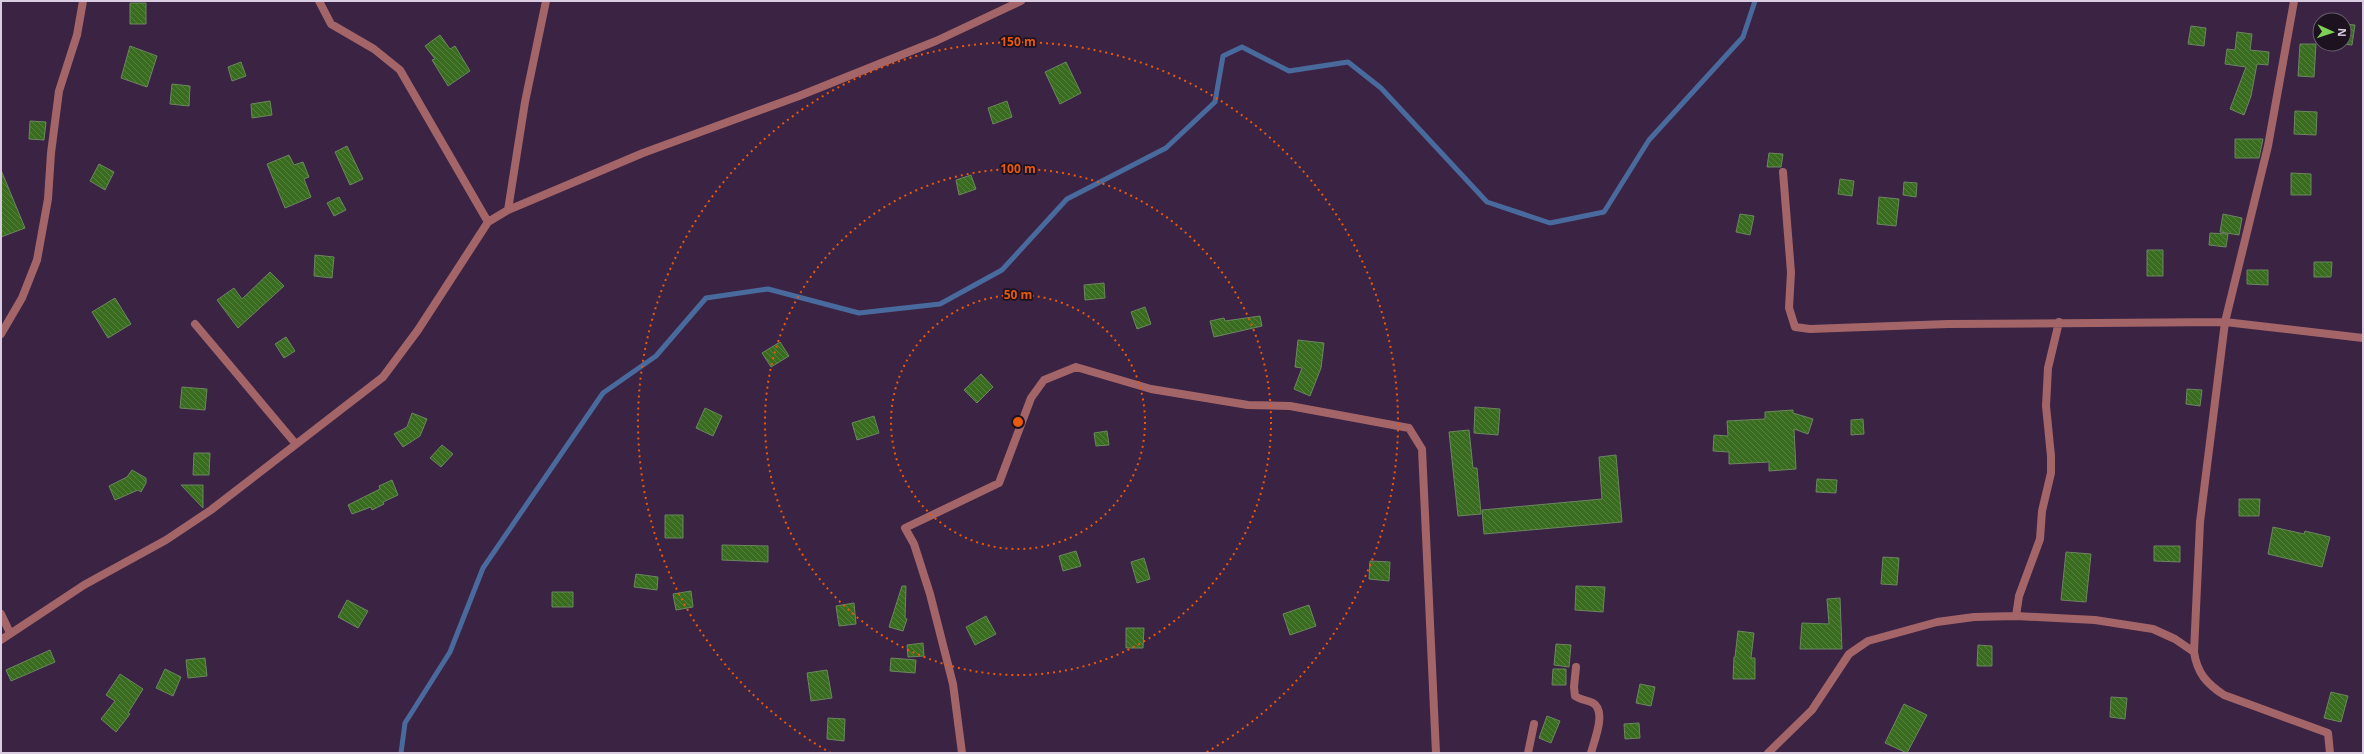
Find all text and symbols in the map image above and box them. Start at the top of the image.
north arrow [2312,12,2352,52]
text: N [2335,28,2350,37]
text: 150 m [1000,33,1036,50]
text: 100 m [1000,160,1036,177]
text: 50 m [1004,286,1032,303]
centre of rings [1011,415,1025,429]

